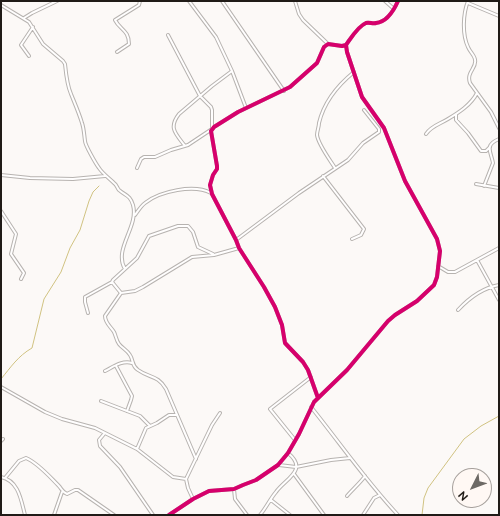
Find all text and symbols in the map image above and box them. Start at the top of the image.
north arrow [452,468,492,508]
text: N [456,488,471,503]

